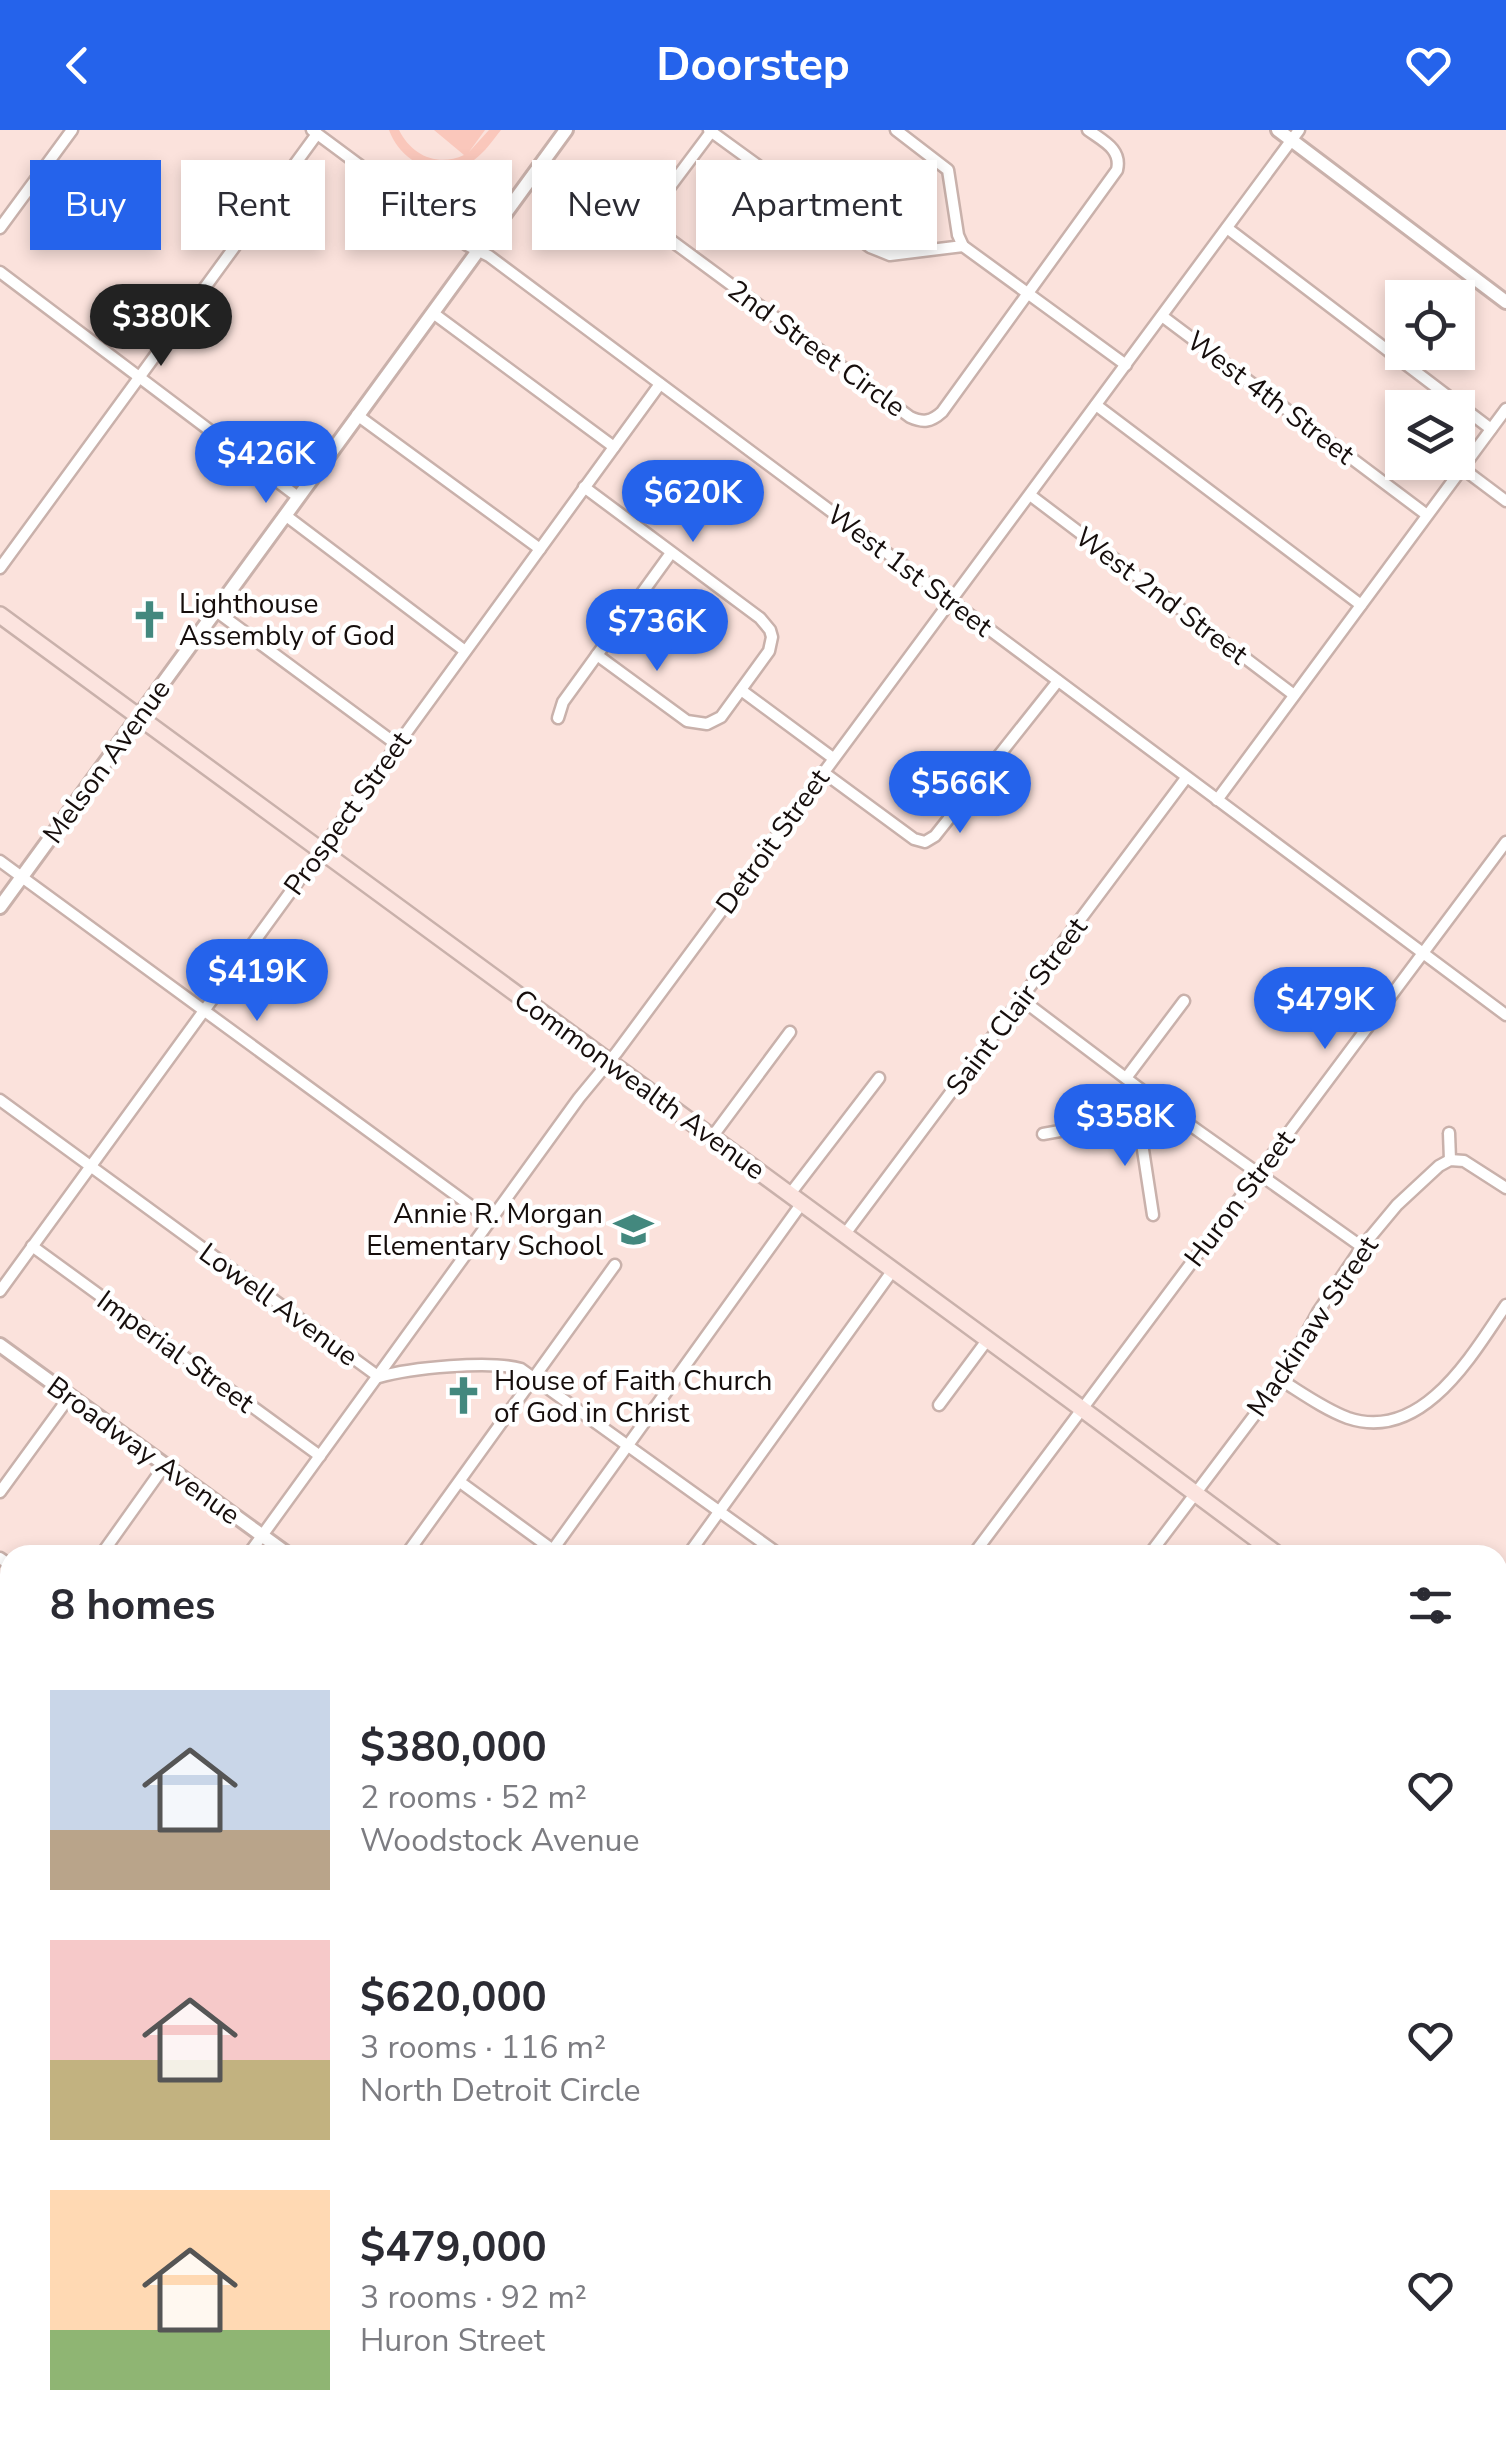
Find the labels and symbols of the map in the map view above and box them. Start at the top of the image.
street label: 2nd Street Circle [720,271,913,426]
pin: $380K [91,284,231,369]
street label: West 4th Street [1179,322,1362,473]
pin: $426K [196,421,336,506]
pin: $620K [623,460,763,545]
street label: West 1st Street [819,496,1000,646]
street label: West 2nd Street [1067,518,1256,673]
place label: Lighthouse Assembly of God [179,585,395,655]
pin: $736K [587,589,727,674]
church icon: Lighthouse Assembly of God [128,598,170,640]
street label: Melson Avenue [34,672,179,851]
street label: Prospect Street [275,724,420,903]
pin: $566K [890,751,1030,836]
street label: Detroit Street [707,761,838,922]
street label: Saint Clair Street [937,910,1096,1103]
pin: $419K [187,939,327,1024]
pin: $479K [1255,967,1395,1052]
street label: Commonwealth Avenue [506,981,773,1189]
pin: $358K [1055,1084,1195,1169]
street label: Huron Street [1176,1122,1304,1275]
place label: Annie R. Morgan Elementary School [366,1195,604,1265]
school or university icon: Annie R. Morgan Elementary School [612,1208,654,1250]
street label: Mackinaw Street [1238,1229,1387,1424]
street label: Lowell Avenue [191,1234,366,1375]
street label: Imperial Street [89,1282,262,1422]
place label: House of Faith Church of God in Christ [494,1362,772,1432]
street label: Broadway Avenue [39,1368,248,1534]
church icon: House of Faith Church of God in Christ [443,1375,485,1417]

